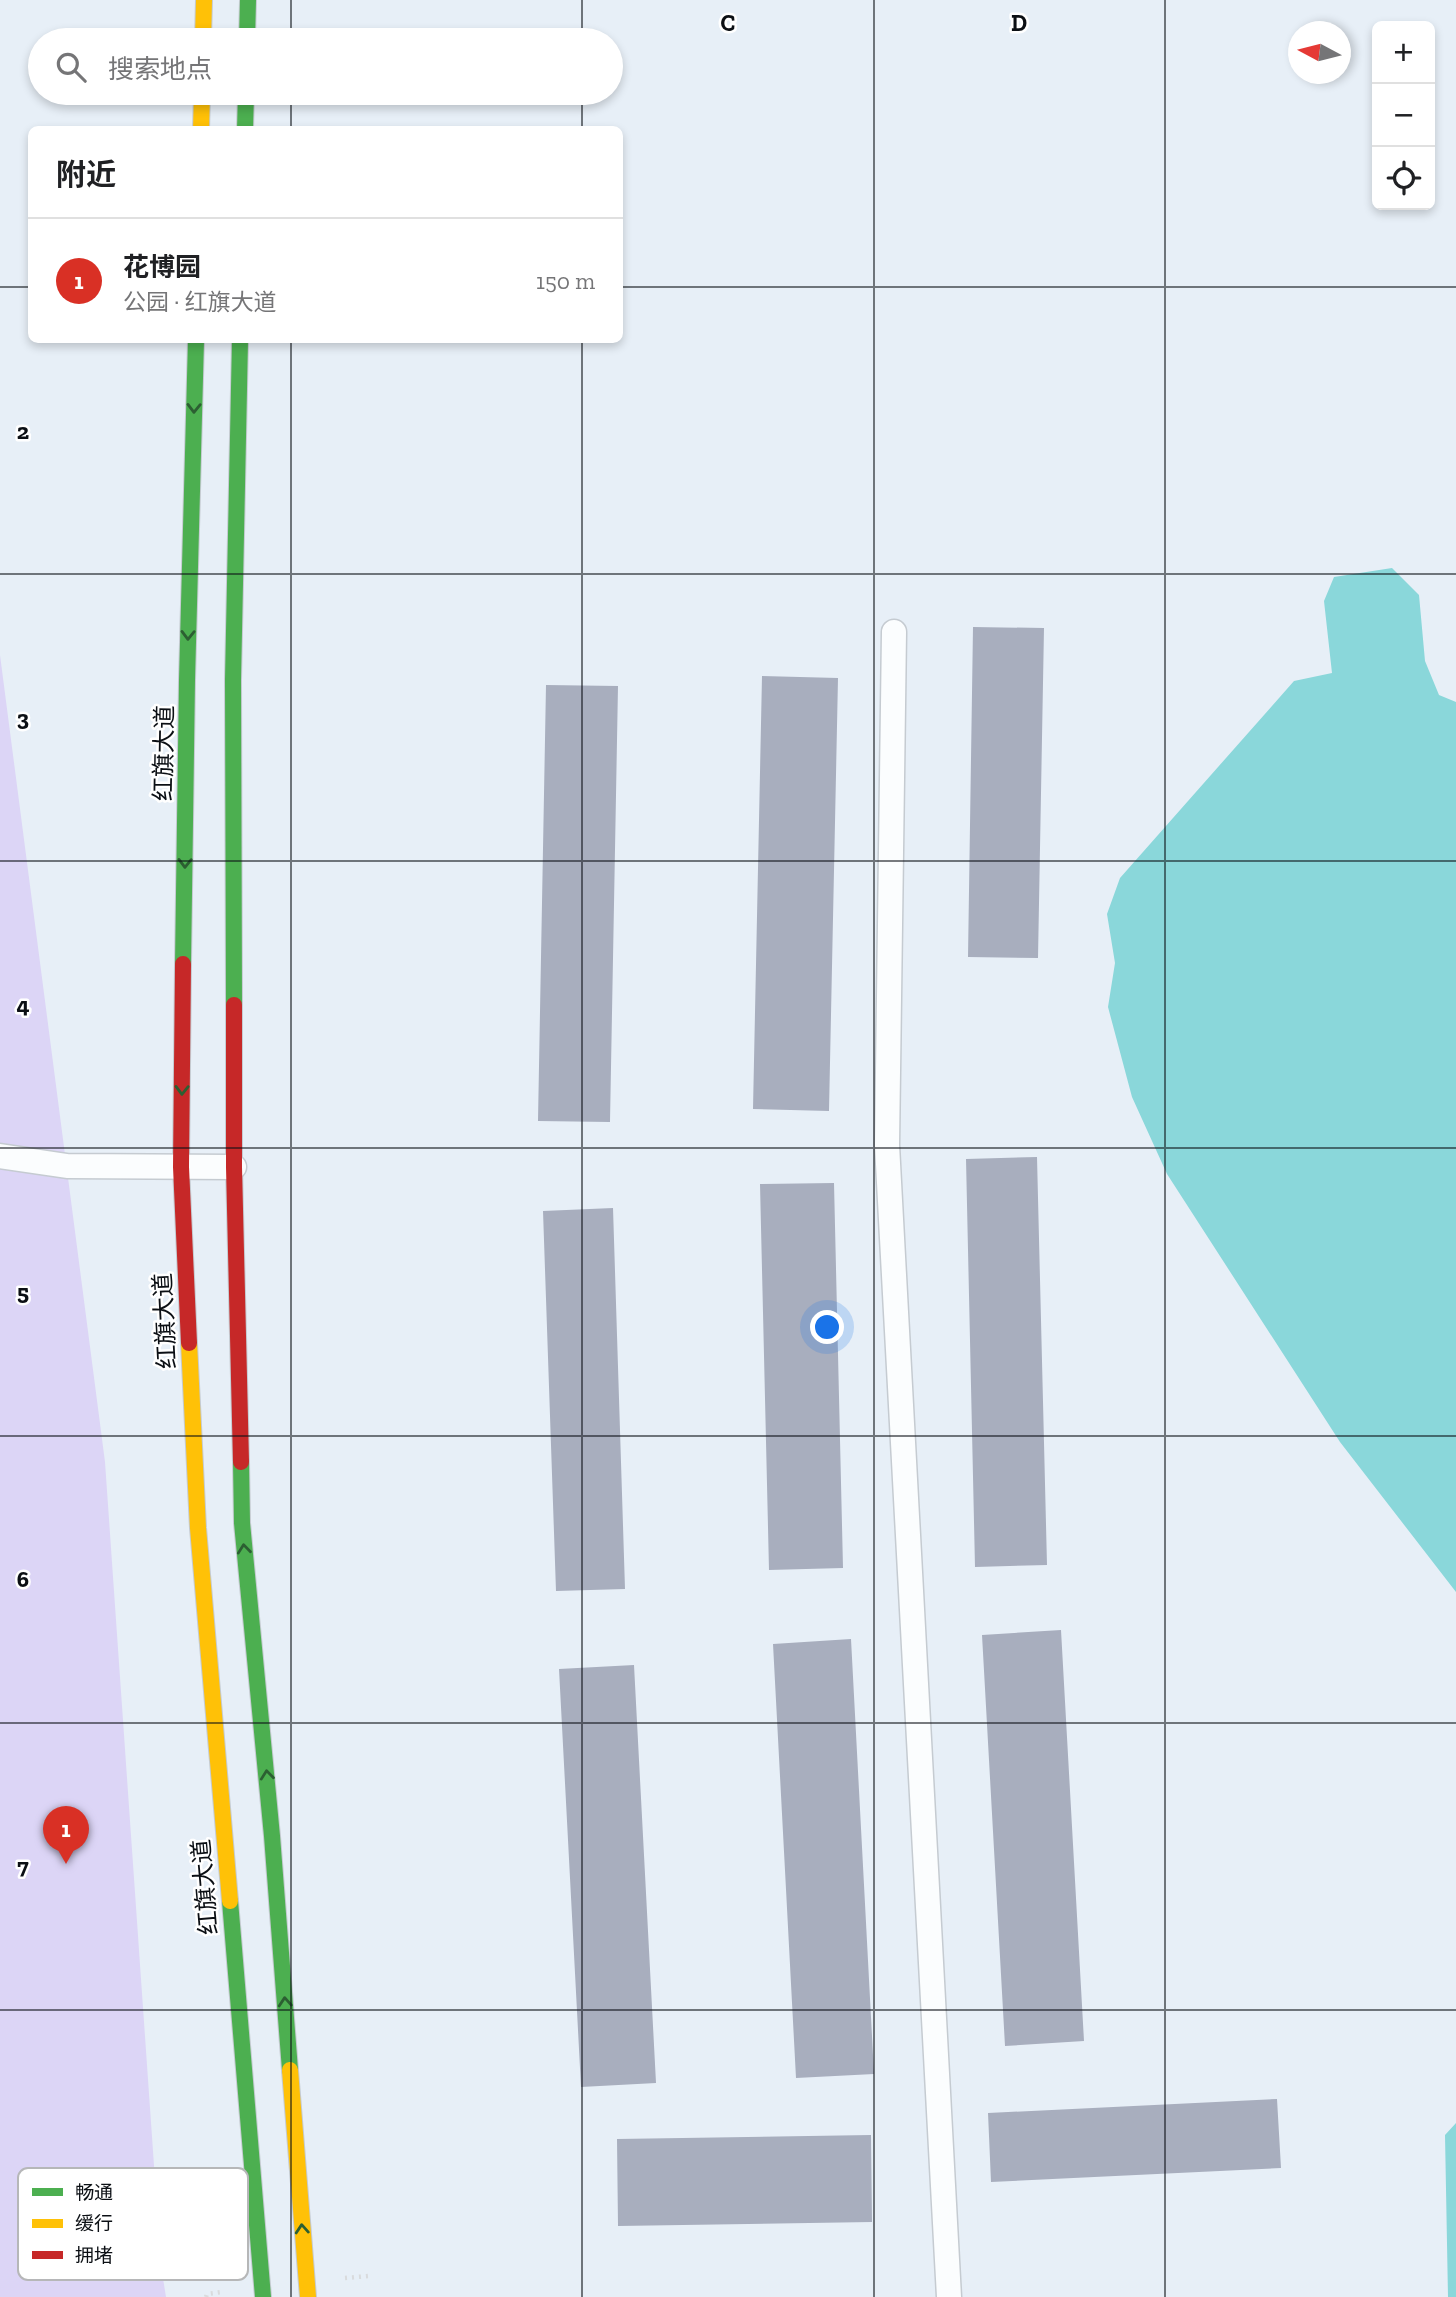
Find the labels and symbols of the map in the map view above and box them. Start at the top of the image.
text: C [721,9,735,37]
text: D [1011,9,1027,37]
north arrow [1288,21,1351,84]
one-way arrow [186,403,202,413]
text: 2 [17,417,29,445]
one-way arrow [181,630,196,641]
text: 3 [17,704,29,732]
street label: 红旗大道 [148,705,179,801]
one-way arrow [177,858,193,868]
text: 4 [16,991,30,1019]
one-way arrow [174,1085,190,1096]
street label: 红旗大道 [148,1272,181,1370]
text: 5 [17,1278,29,1306]
your location [810,1310,844,1344]
one-way arrow [237,1543,252,1554]
text: 6 [17,1565,29,1593]
one-way arrow [259,1770,274,1781]
pin: 1 [43,1806,89,1864]
street label: 红旗大道 [186,1838,223,1936]
text: 7 [17,1852,29,1880]
one-way arrow [278,1996,293,2007]
legend [18,2168,248,2280]
text: 畅通 [75,2181,113,2204]
text: 缓行 [75,2212,113,2235]
one-way arrow [295,2223,310,2234]
text: 拥堵 [75,2244,113,2267]

